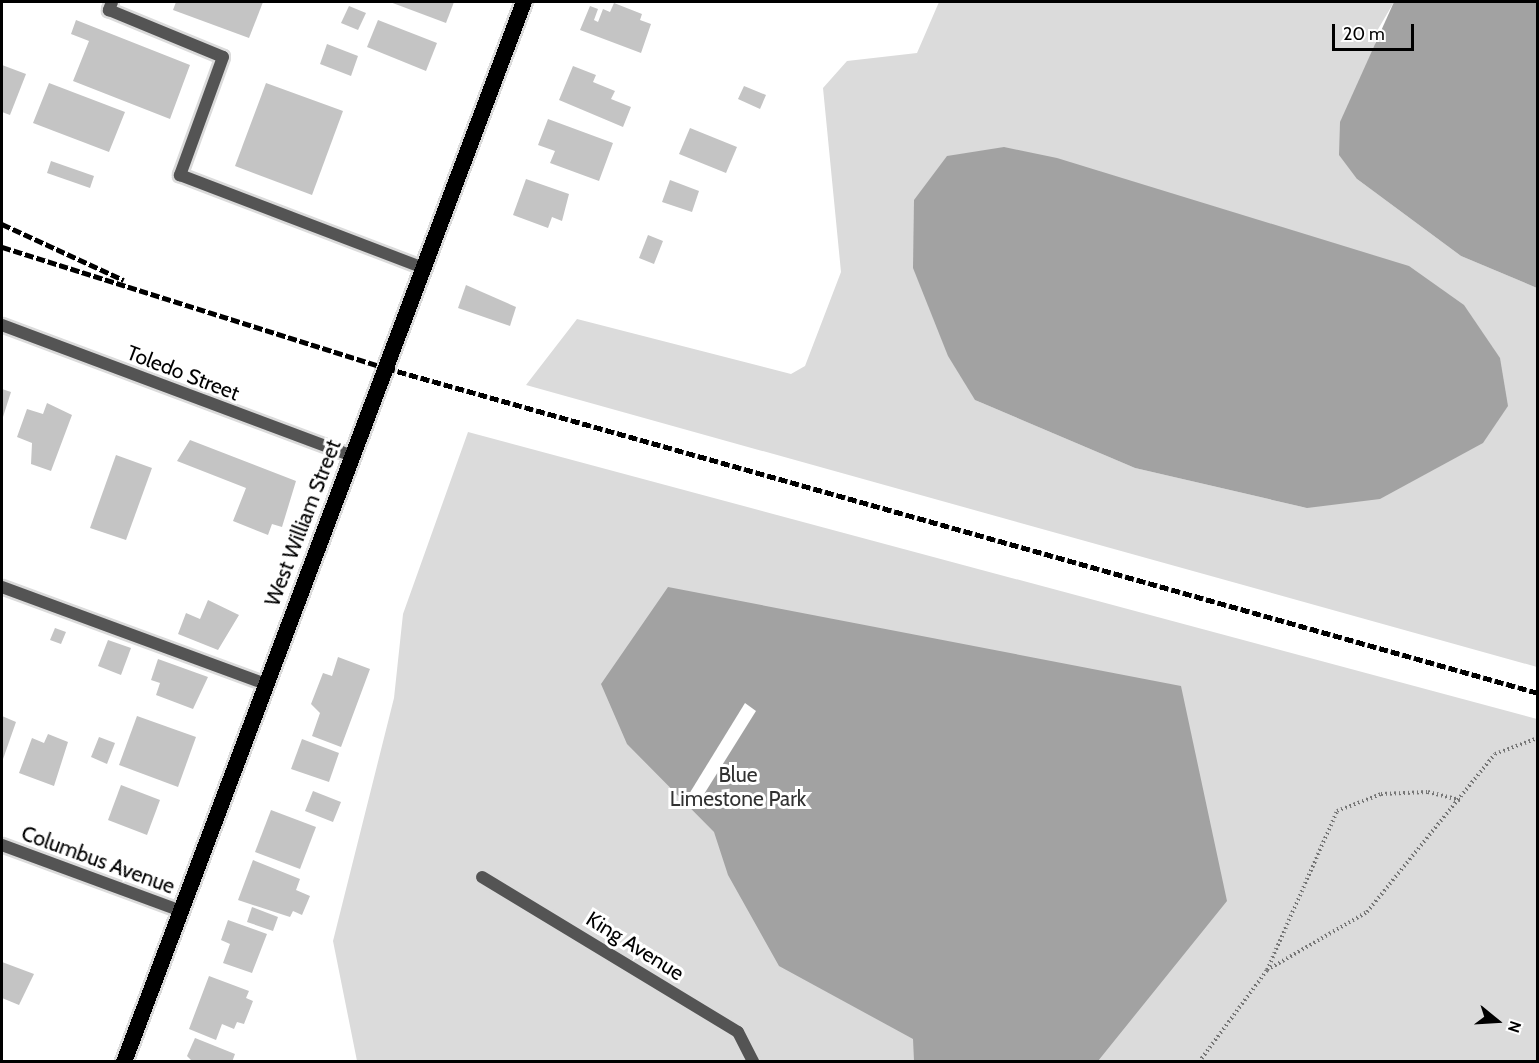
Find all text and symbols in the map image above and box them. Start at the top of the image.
scale bar [1335,12,1418,50]
text: 20 m [1343,23,1385,45]
street label: Toledo Street [123,340,243,406]
street label: West William Street [260,436,346,610]
park label: Blue Limestone Park [670,762,806,812]
street label: Columbus Avenue [18,821,178,899]
street label: King Avenue [582,906,688,986]
north arrow [1467,991,1527,1051]
text: N [1504,1018,1525,1035]

